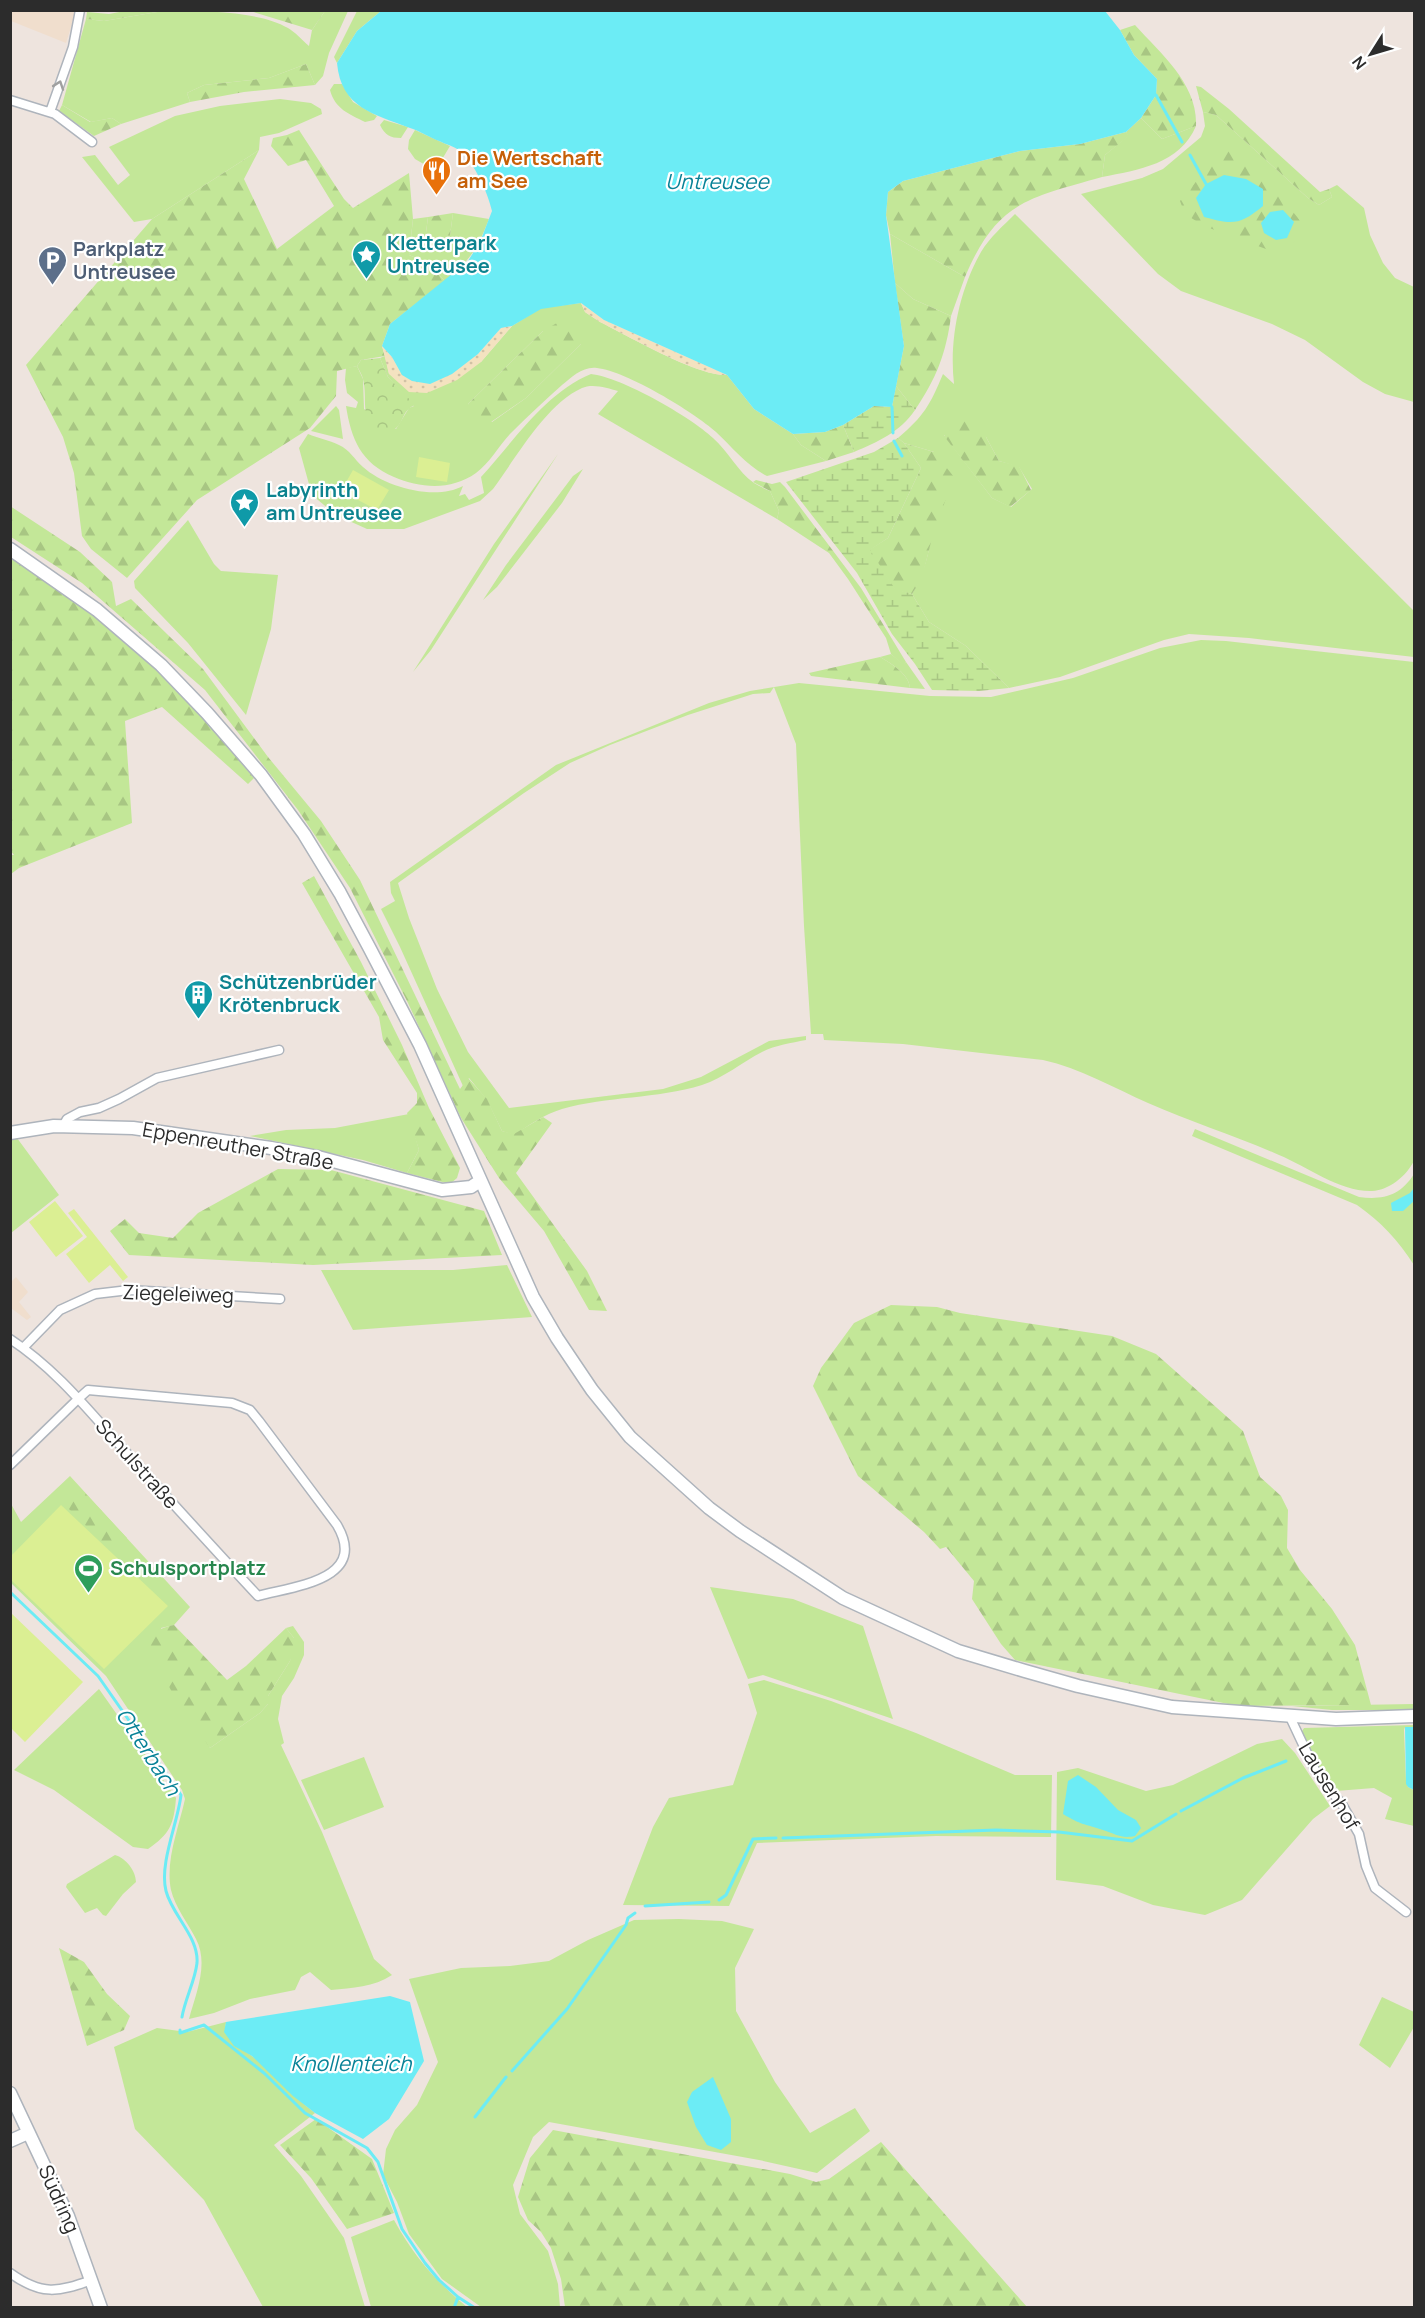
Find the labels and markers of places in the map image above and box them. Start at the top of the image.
place label: Die Wertschaft am See [457,144,602,194]
restaurant icon: Die Wertschaft am See [420,154,452,196]
place label: Kletterpark Untreusee [387,229,498,279]
place label: Parkplatz Untreusee [73,235,176,285]
place icon: Kletterpark Untreusee [350,238,382,280]
parking icon: Parkplatz Untreusee [36,244,68,286]
place label: Labyrinth am Untreusee [266,476,402,526]
place icon: Labyrinth am Untreusee [229,486,261,528]
place label: Schützenbrüder Krötenbruck [219,968,377,1018]
building icon: Schützenbrüder Krötenbruck [182,978,214,1020]
sports icon: Schulsportplatz [73,1552,105,1594]
place label: Schulsportplatz [110,1554,266,1581]

